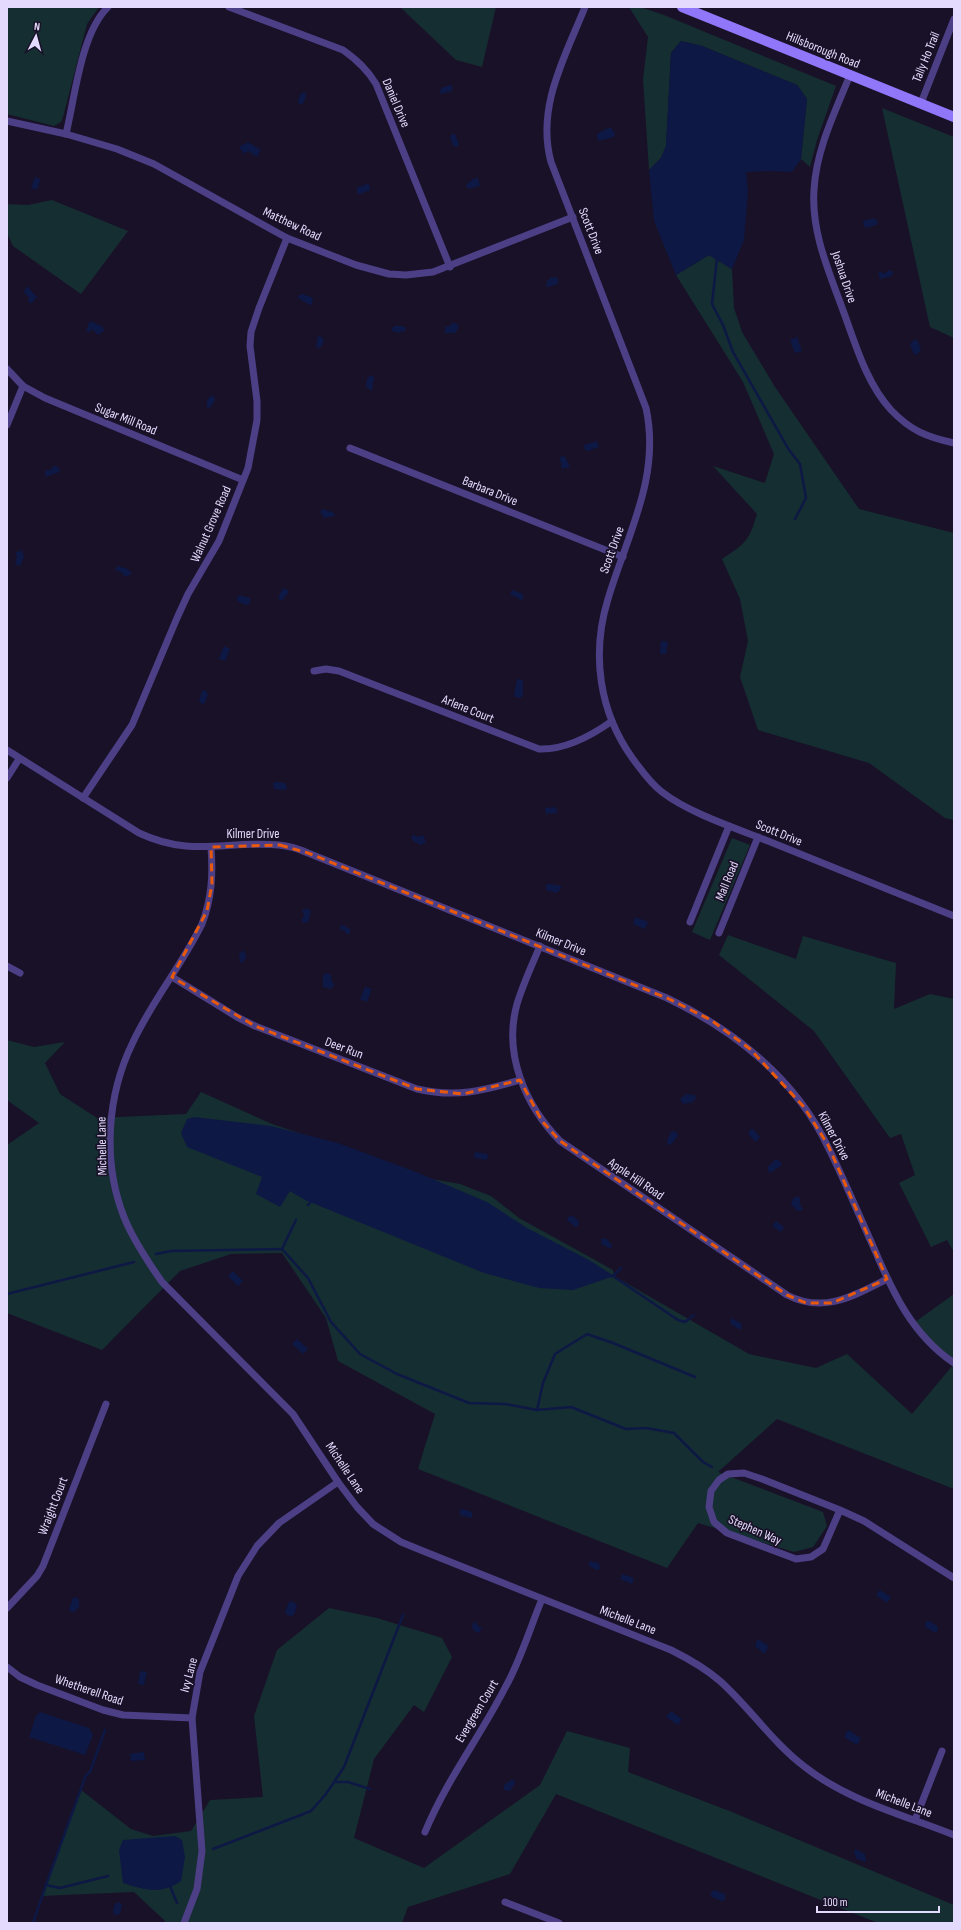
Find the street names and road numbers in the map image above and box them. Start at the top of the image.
street label: Hillsborough Road [784,28,862,72]
street label: Tally Ho Trail [909,29,943,85]
street label: Daniel Drive [379,76,413,130]
street label: Matthew Road [260,204,324,244]
street label: Scott Drive [575,205,607,257]
street label: Joshua Drive [827,248,860,305]
street label: Sugar Mill Road [93,399,159,439]
street label: Barbara Drive [460,473,520,509]
street label: Walnut Grove Road [187,483,235,565]
street label: Scott Drive [596,524,628,576]
street label: Arlene Court [439,691,496,727]
street label: Scott Drive [753,816,805,850]
street label: Kilmer Drive [227,826,279,842]
street label: Mall Road [712,859,742,903]
street label: Kilmer Drive [534,925,588,959]
street label: Deer Run [323,1033,365,1063]
street label: Kilmer Drive [815,1109,853,1163]
street label: Michelle Lane [93,1116,111,1176]
street label: Apple Hill Road [604,1154,667,1203]
street label: Michelle Lane [322,1439,368,1497]
street label: Wraight Court [35,1475,71,1537]
street label: Stephen Way [726,1511,784,1549]
street label: Michelle Lane [598,1602,658,1638]
street label: Ivy Lane [177,1656,201,1694]
street label: Whetherell Road [53,1671,125,1709]
street label: Evergreen Court [452,1677,502,1745]
street label: Michelle Lane [874,1785,934,1821]

